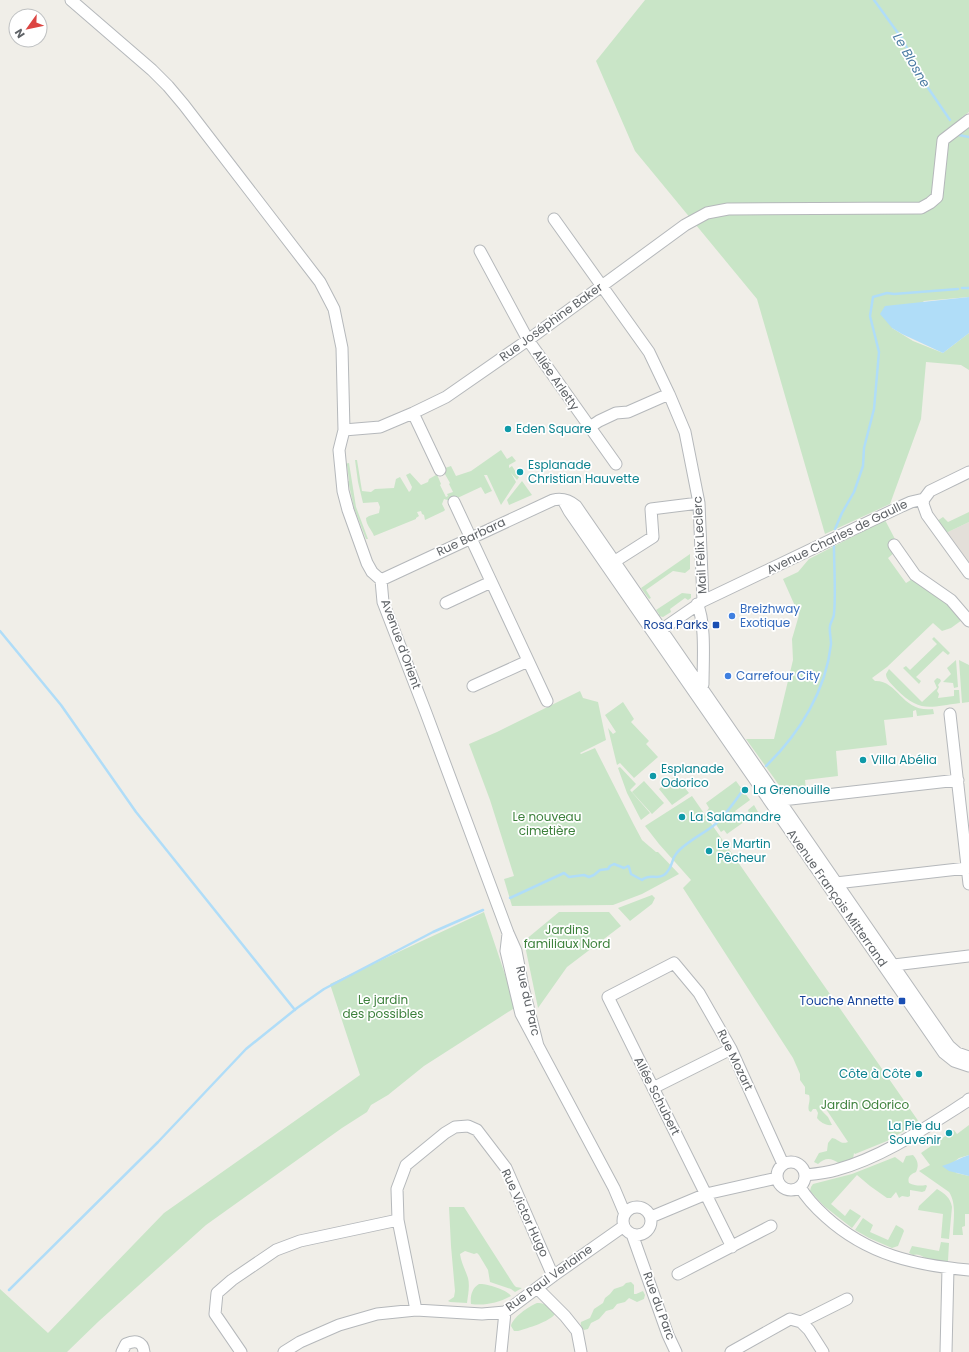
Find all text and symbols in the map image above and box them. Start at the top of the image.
north arrow [8,8,48,48]
text: N [11,26,29,41]
water label: Le Blosne [888,29,935,91]
street label: Rue Joséphine Baker [496,278,606,365]
street label: Allée Arletty [529,346,584,414]
place label: Eden Square [516,420,591,437]
marker: Eden Square [503,424,513,434]
place label: Esplanade Christian Hauvette [528,456,639,487]
marker: Esplanade Christian Hauvette [515,467,525,477]
street label: Avenue Charles de Gaulle [763,495,910,578]
street label: Mail Félix Leclerc [688,496,711,594]
street label: Rue Barbara [433,513,508,560]
street label: Avenue d'Orient [377,596,426,691]
place label: Breizhway Exotique [740,600,800,631]
marker: Breizhway Exotique [727,611,737,621]
place label: Rosa Parks [643,616,708,633]
marker: Rosa Parks [711,620,721,630]
place label: Carrefour City [736,667,820,684]
marker: Carrefour City [723,671,733,681]
place label: Villa Abélia [871,751,937,768]
marker: Villa Abélia [858,755,868,765]
place label: Esplanade Odorico [661,760,724,791]
marker: Esplanade Odorico [648,771,658,781]
place label: La Grenouille [753,781,830,798]
marker: La Grenouille [740,785,750,795]
park label: Le nouveau cimetière [513,808,581,839]
place label: La Salamandre [690,808,781,825]
marker: La Salamandre [677,812,687,822]
street label: Avenue François Mitterrand [783,826,891,970]
place label: Le Martin Pêcheur [717,835,771,866]
marker: Le Martin Pêcheur [704,846,714,856]
park label: Jardins familiaux Nord [524,921,610,952]
street label: Rue du Parc [512,964,545,1038]
park label: Le jardin des possibles [342,991,424,1022]
place label: Touche Annette [799,992,894,1009]
marker: Touche Annette [897,996,907,1006]
street label: Rue Mozart [713,1026,758,1093]
street label: Allée Schubert [630,1054,685,1138]
place label: Côte à Côte [839,1065,911,1082]
marker: Côte à Côte [914,1069,924,1079]
park label: Jardin Odorico [821,1096,910,1113]
place label: La Pie du Souvenir [888,1117,942,1148]
marker: La Pie du Souvenir [944,1128,954,1138]
street label: Rue Victor Hugo [498,1166,553,1260]
street label: Rue Paul Verlaine [502,1240,596,1315]
street label: Rue du Parc [639,1269,680,1342]

